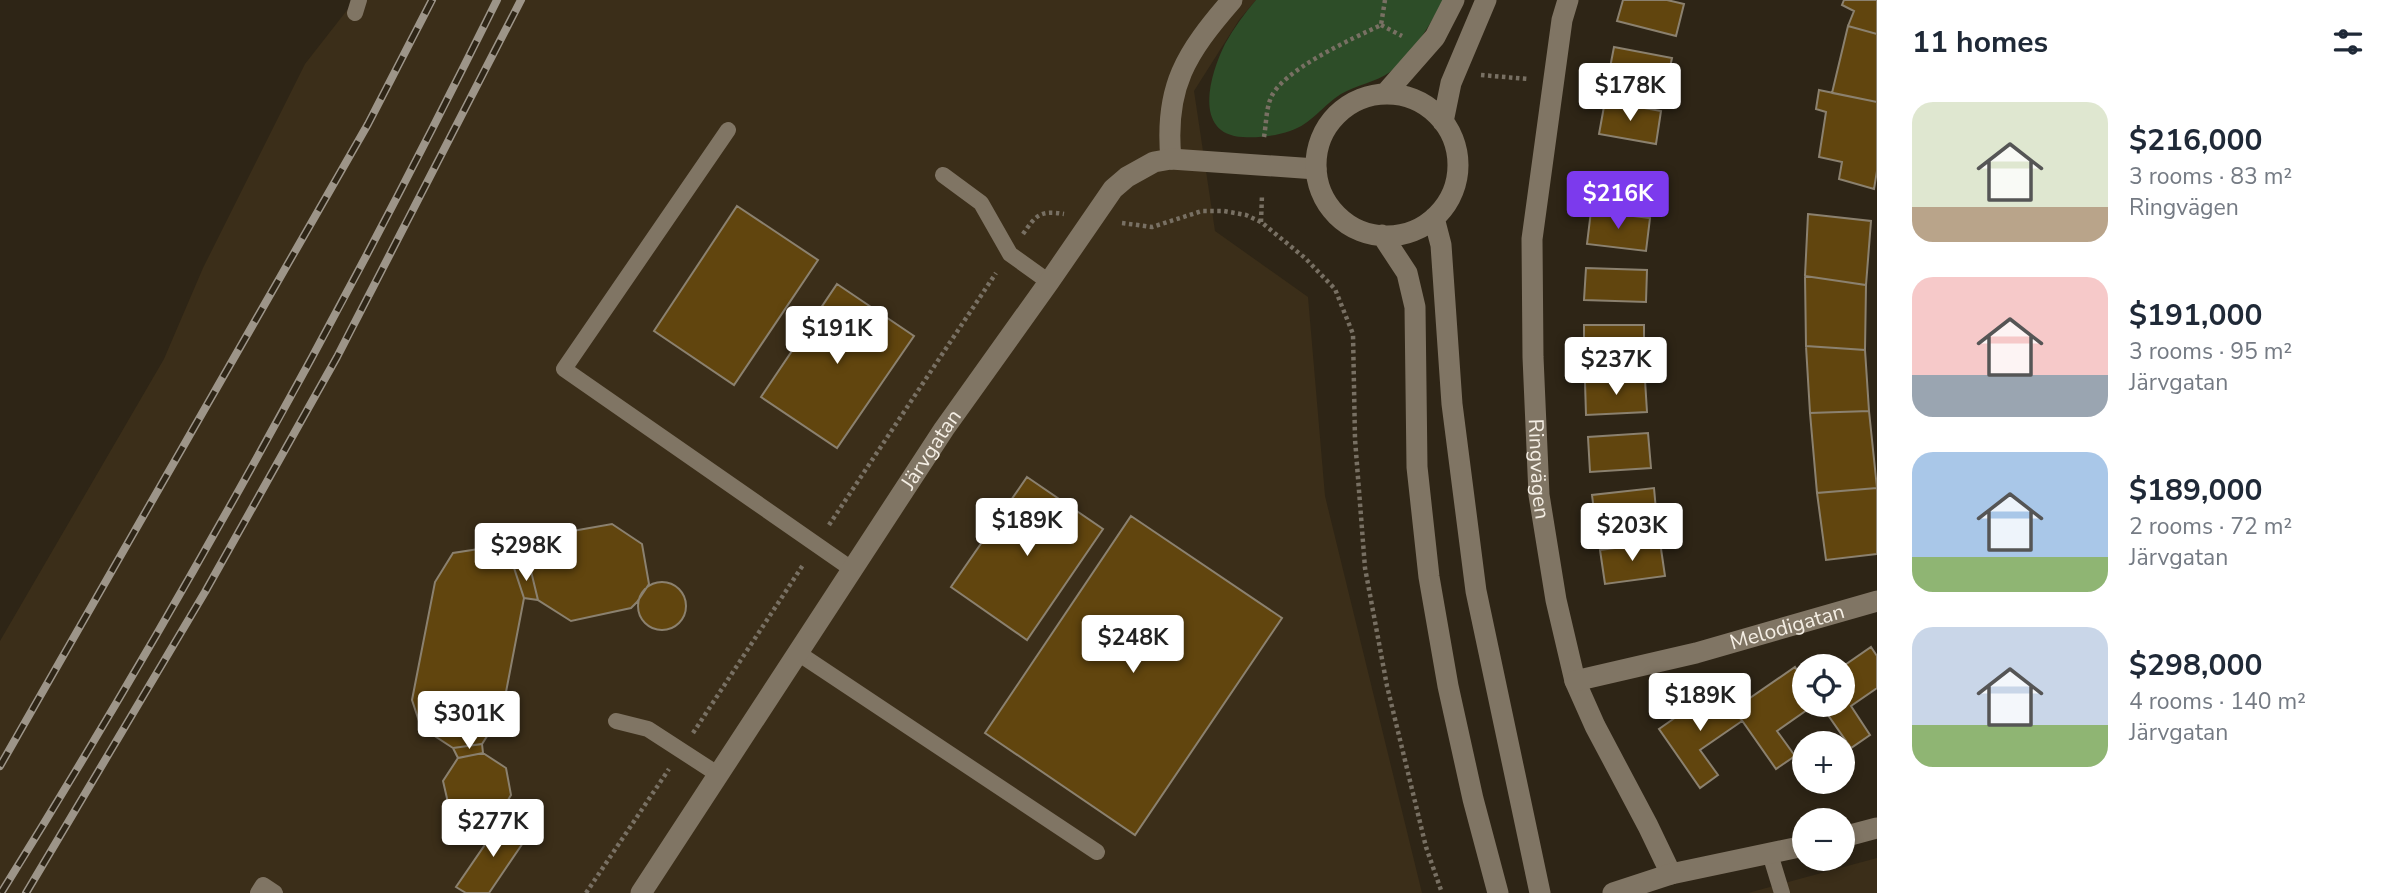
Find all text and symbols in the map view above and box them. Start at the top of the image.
text: 11 homes [1912,22,2048,63]
icon: filters [2329,23,2367,61]
pin: $178K [1581,64,1679,123]
text: $178K [1595,70,1665,101]
text: $216,000 [2129,120,2262,161]
icon: home [1968,130,2052,214]
text: 3 rooms · 83 m² [2129,161,2292,192]
pin: $216K [1569,172,1667,231]
text: $216K [1583,178,1653,209]
text: Ringvägen [2129,192,2239,223]
text: $191,000 [2129,295,2262,336]
icon: home [1968,305,2052,389]
pin: $191K [788,306,886,366]
text: $191K [802,313,872,344]
text: 3 rooms · 95 m² [2129,336,2292,367]
pin: $237K [1567,338,1665,397]
text: $237K [1581,344,1651,375]
text: Järvgatan [2129,367,2228,398]
street label: Järvgatan [894,404,968,496]
street label: Ringvägen [1522,418,1557,521]
text: $189,000 [2129,470,2262,511]
icon: home [1968,480,2052,564]
pin: $189K [978,498,1076,558]
pin: $203K [1583,504,1681,563]
text: $189K [992,505,1062,536]
text: $203K [1597,510,1667,541]
text: 2 rooms · 72 m² [2129,511,2292,542]
pin: $298K [477,524,575,583]
text: $298K [491,530,561,561]
text: Järvgatan [2129,542,2228,573]
street label: Melodigatan [1727,597,1848,657]
pin: $248K [1084,616,1182,675]
text: $248K [1098,622,1168,653]
text: $298,000 [2129,645,2262,686]
map controls [1792,654,1855,871]
button: locate [1792,654,1855,717]
icon: home [1968,655,2052,739]
pin: $189K [1651,674,1749,733]
text: $189K [1665,680,1735,711]
text: 4 rooms · 140 m² [2129,686,2306,717]
pin: $301K [420,692,518,751]
text: $301K [434,698,504,729]
text: Järvgatan [2129,717,2228,748]
button: + [1792,731,1855,794]
pin: $277K [444,800,542,859]
text: $277K [458,806,528,837]
button: − [1792,808,1855,871]

